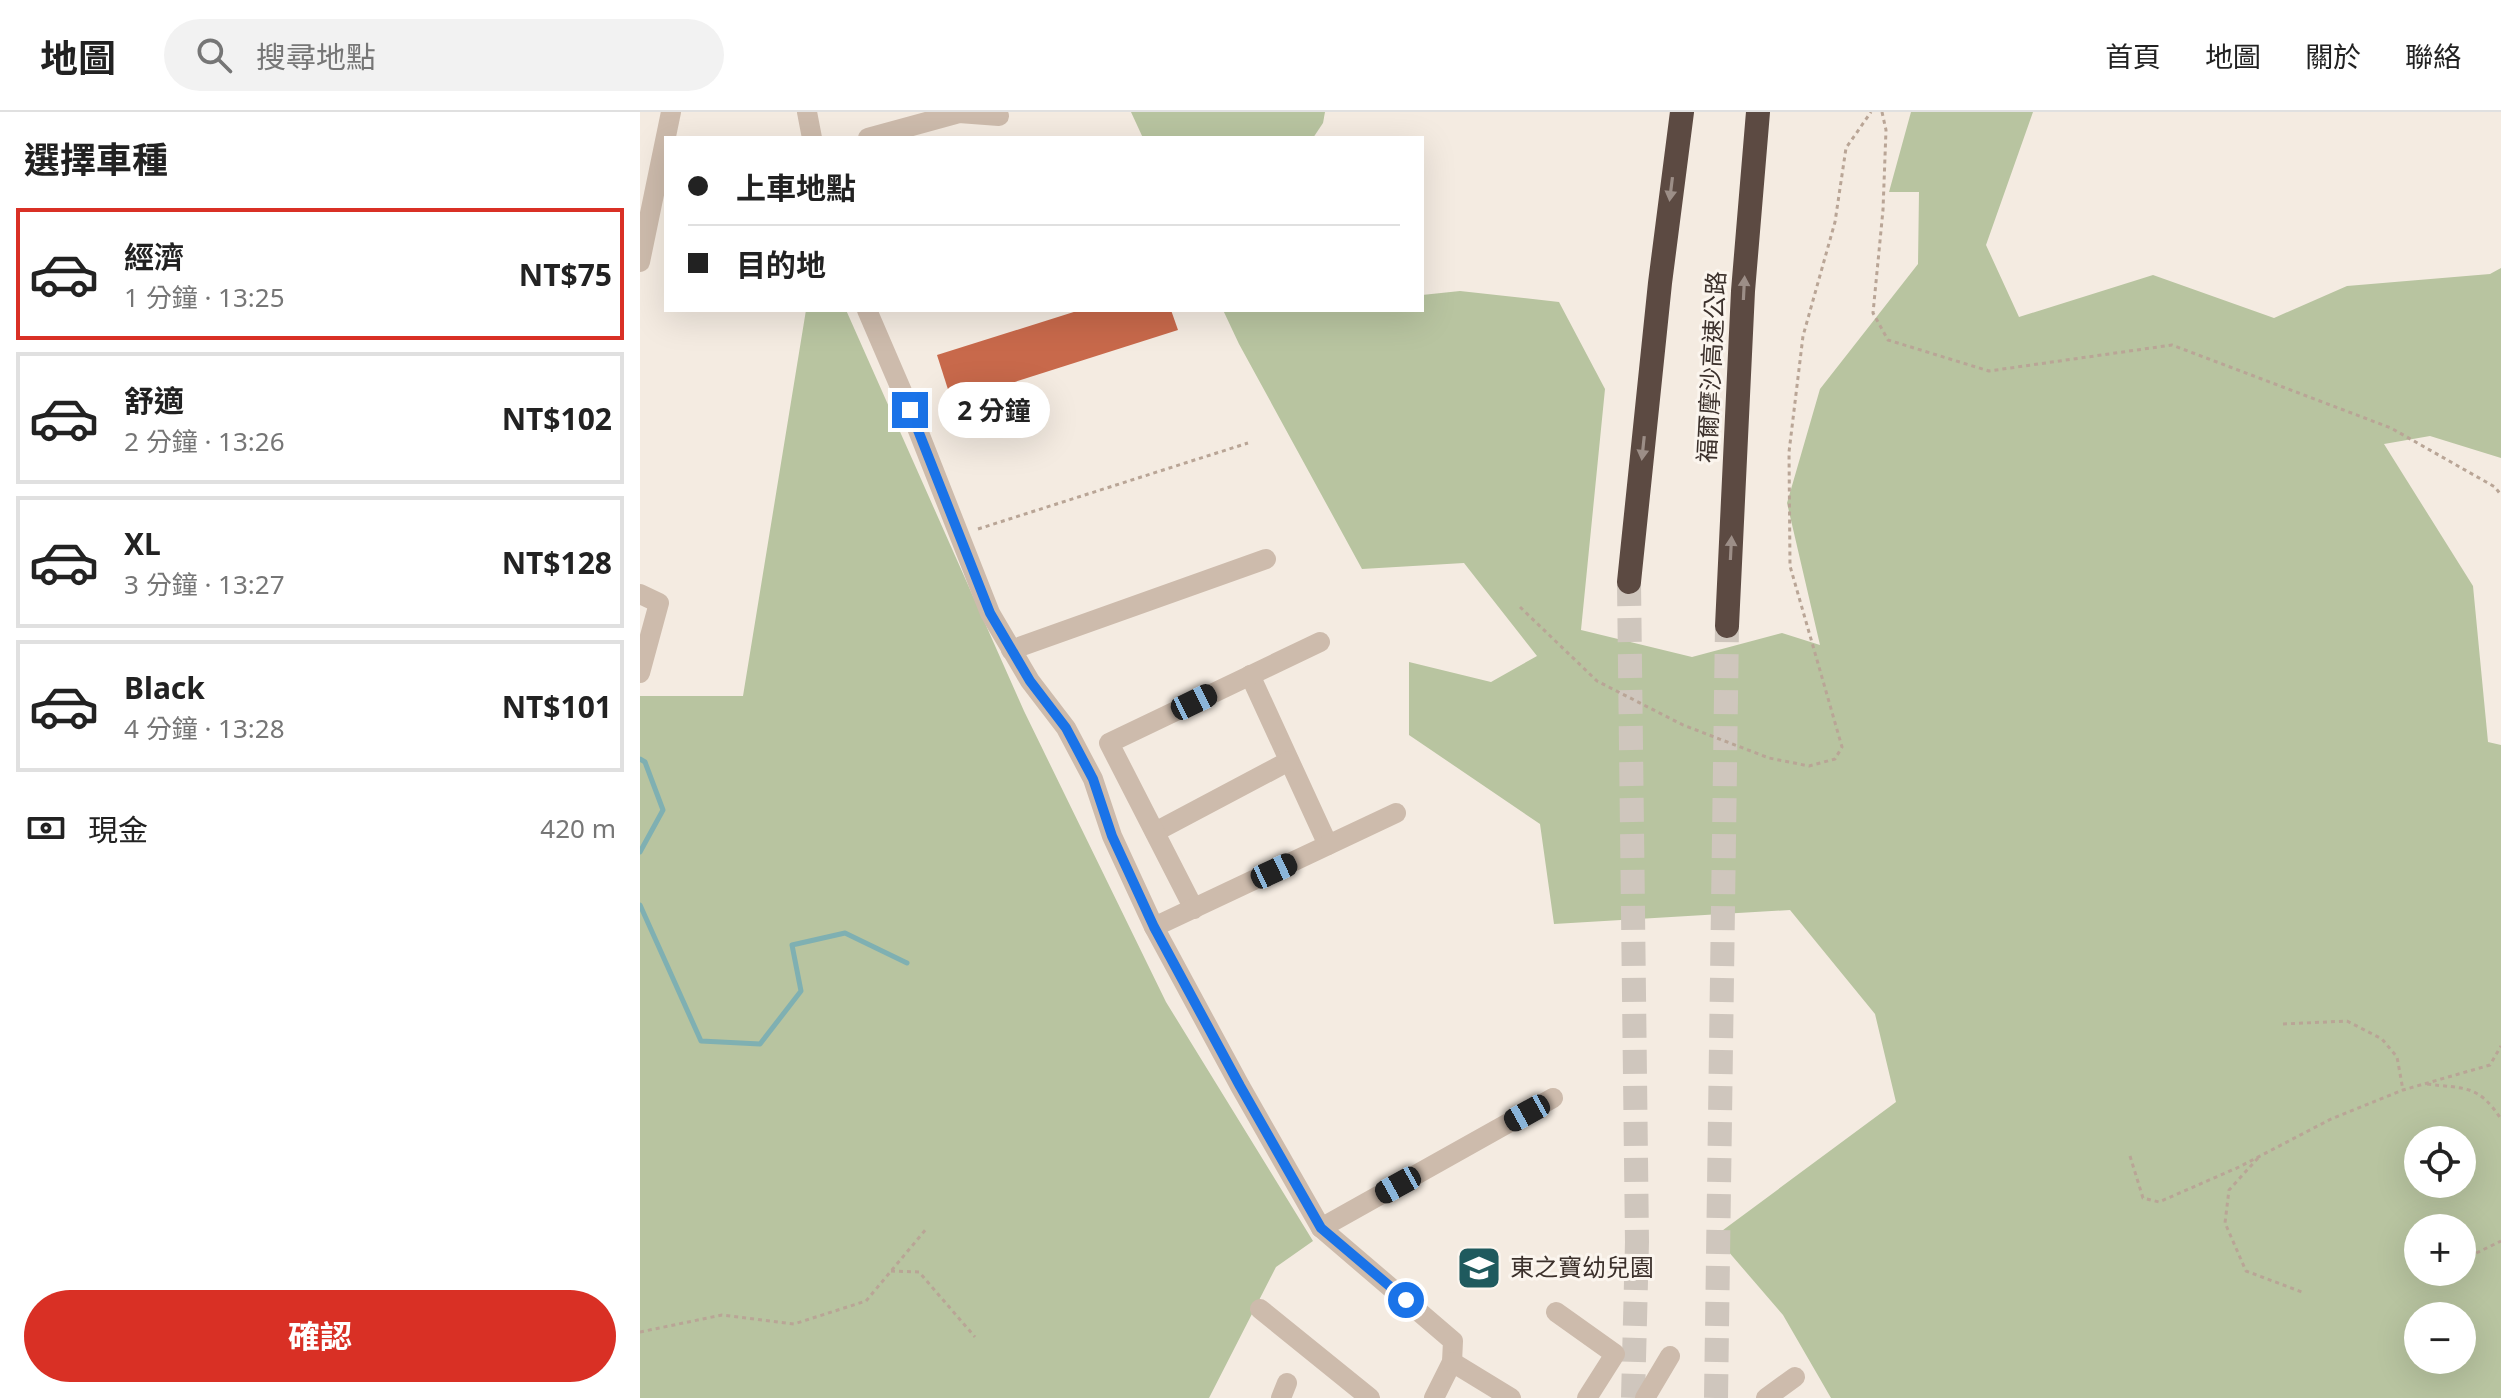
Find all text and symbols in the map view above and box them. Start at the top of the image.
search box [164,19,724,91]
text: 地圖 [40,31,116,83]
icon: search [192,33,236,77]
text: 搜尋地點 [256,36,376,77]
text: 首頁 [2105,37,2161,75]
text: 地圖 [2205,37,2261,75]
text: 關於 [2305,37,2361,75]
text: 聯絡 [2405,37,2461,75]
text: 選擇車種 [24,135,168,184]
text: 上車地點 [736,167,856,208]
one-way arrow [1664,177,1677,202]
text: 經濟 [124,236,184,277]
icon: car [28,238,100,310]
text: 目的地 [736,244,826,285]
text: NT$75 [519,254,612,295]
street label: 福爾摩沙高速公路 [1689,270,1732,464]
one-way arrow [1737,275,1750,300]
text: 1 分鐘 · 13:25 [124,279,285,315]
text: 舒適 [124,380,184,421]
icon: car [28,382,100,454]
callout: 2 分鐘 [938,382,1050,438]
route end [892,392,928,428]
text: 2 分鐘 [957,392,1031,428]
text: NT$102 [502,398,612,439]
text: 2 分鐘 · 13:26 [124,423,285,459]
one-way arrow [1636,436,1649,461]
text: XL [124,523,161,564]
icon: car [28,526,100,598]
one-way arrow [1725,535,1738,560]
text: NT$128 [502,542,612,583]
text: 3 分鐘 · 13:27 [124,566,285,602]
text: Black [124,667,205,708]
icon: car [28,670,100,742]
car [1167,681,1221,723]
text: NT$101 [502,686,612,727]
text: 4 分鐘 · 13:28 [124,710,285,746]
icon: cash [24,806,68,850]
text: 現金 [88,809,148,850]
text: 420 m [540,810,616,846]
car [1247,850,1301,892]
car [1500,1091,1554,1135]
map controls [2404,1126,2476,1374]
button: locate [2404,1126,2476,1198]
car [1371,1163,1425,1207]
button: + [2404,1214,2476,1286]
school or university icon: 東之寶幼兒園 [1455,1244,1503,1292]
place label: 東之寶幼兒園 [1510,1250,1654,1283]
route start [1388,1282,1424,1318]
button: 確認 [24,1290,616,1382]
button: − [2404,1302,2476,1374]

